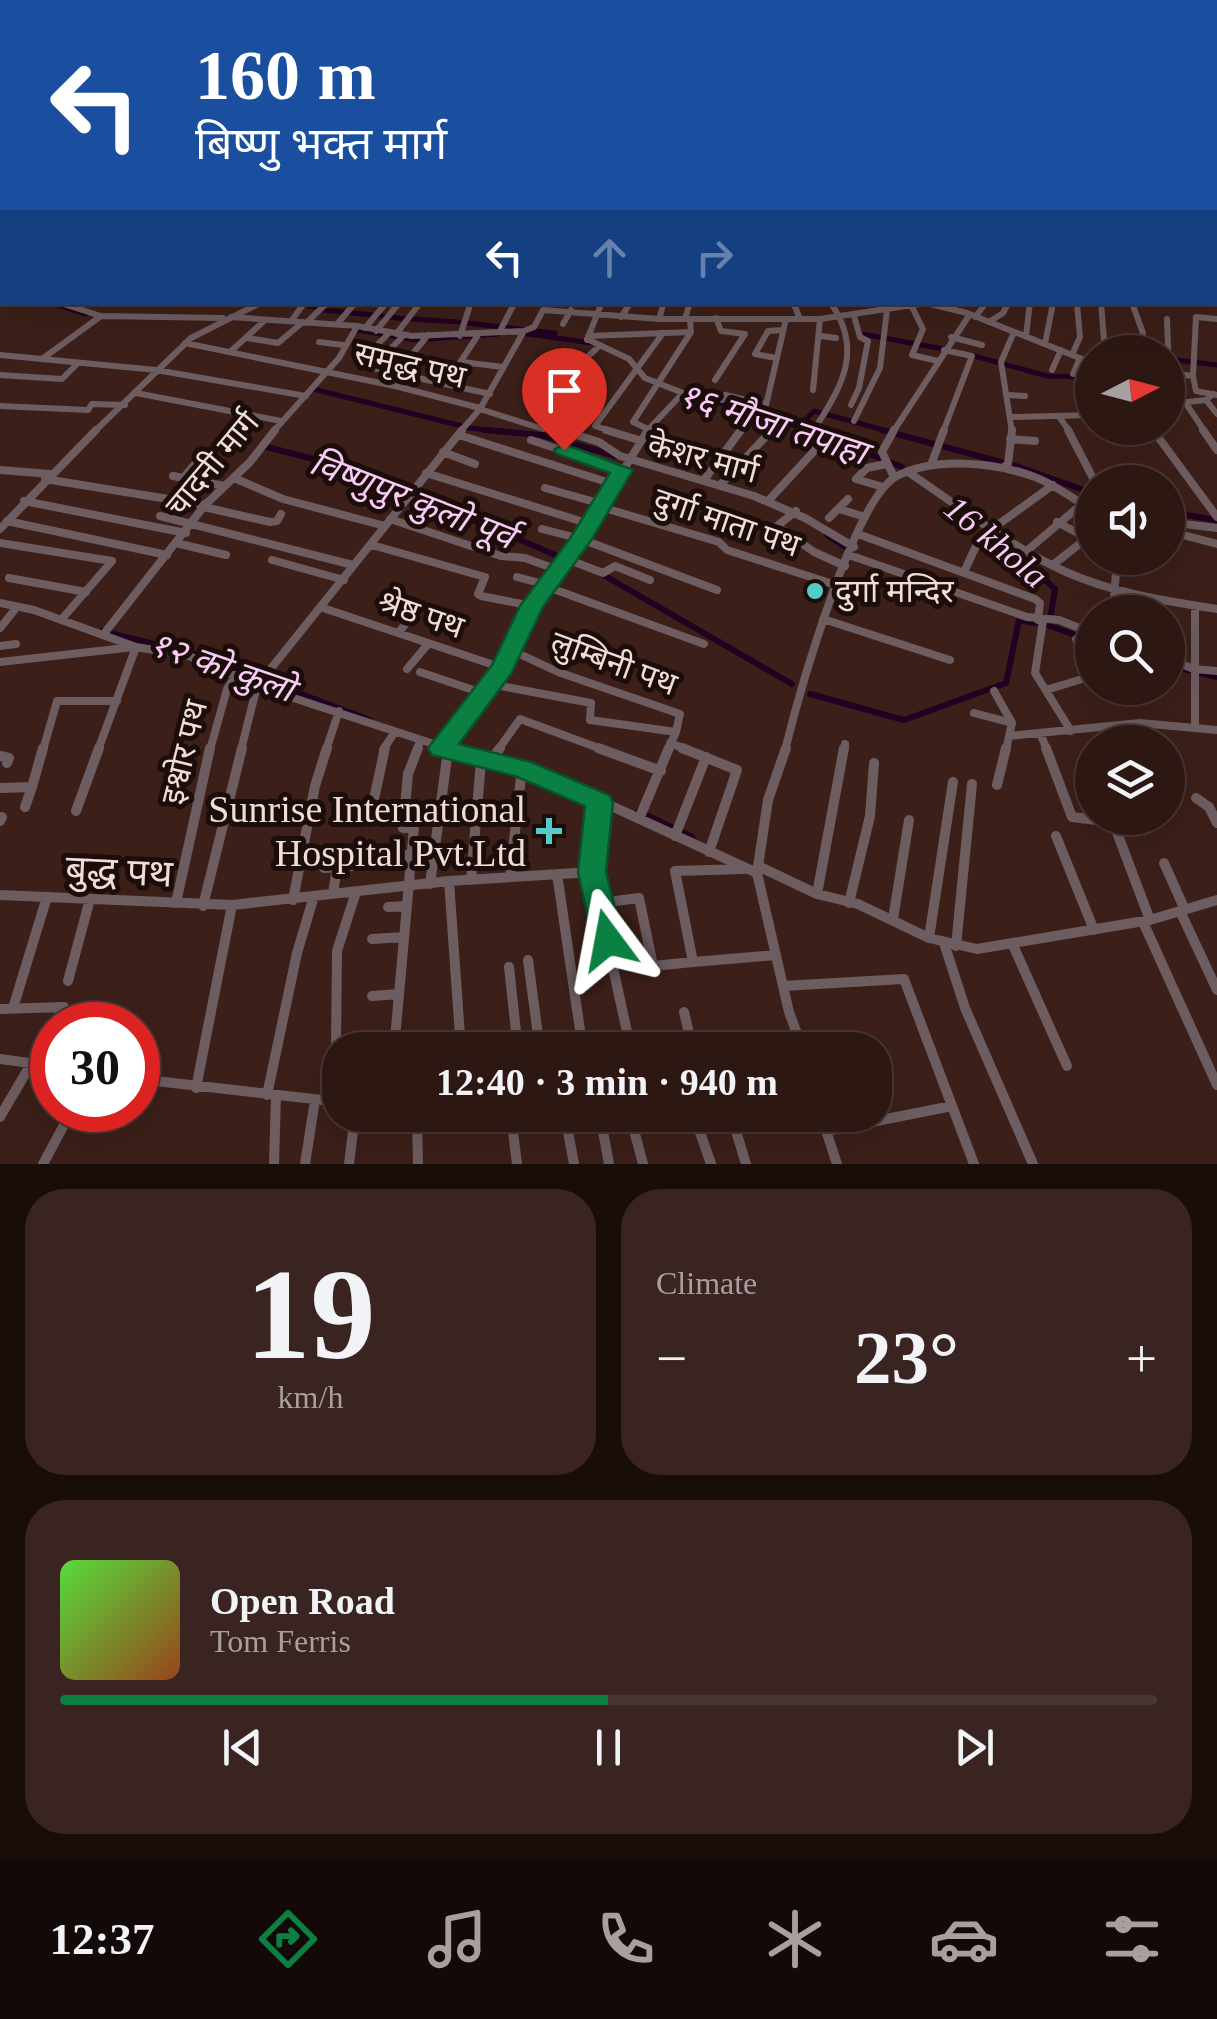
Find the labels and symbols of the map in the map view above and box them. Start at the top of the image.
street label: समृद्ध पथ [350,335,470,397]
north arrow [1075,335,1185,445]
pin [522,348,607,451]
water label: १६ मौजा तपाहा [674,374,879,475]
street label: चादनी मार्ग [158,404,267,523]
street label: केशर मार्ग [644,426,763,490]
water label: विष्णुपुर कुलो पूर्व [304,442,528,562]
street label: दुर्गा माता पथ [648,480,805,567]
water label: 16 khola [937,488,1055,596]
place label: दुर्गा मन्दिर [835,573,955,612]
marker: दुर्गा मन्दिर [804,580,826,602]
street label: श्रेष्ठ पथ [373,583,469,646]
water label: १२ को कुलो [144,623,306,714]
street label: लुम्बिनी पथ [545,624,682,704]
street label: इश्वोर पथ [154,696,214,808]
place label: Sunrise International Hospital Pvt.Ltd [208,788,526,874]
marker: Sunrise International Hospital Pvt.Ltd [536,818,562,844]
street label: बुद्ध पथ [64,847,174,897]
position arrow [556,888,660,992]
speed limit sign: 30 [30,1002,160,1132]

